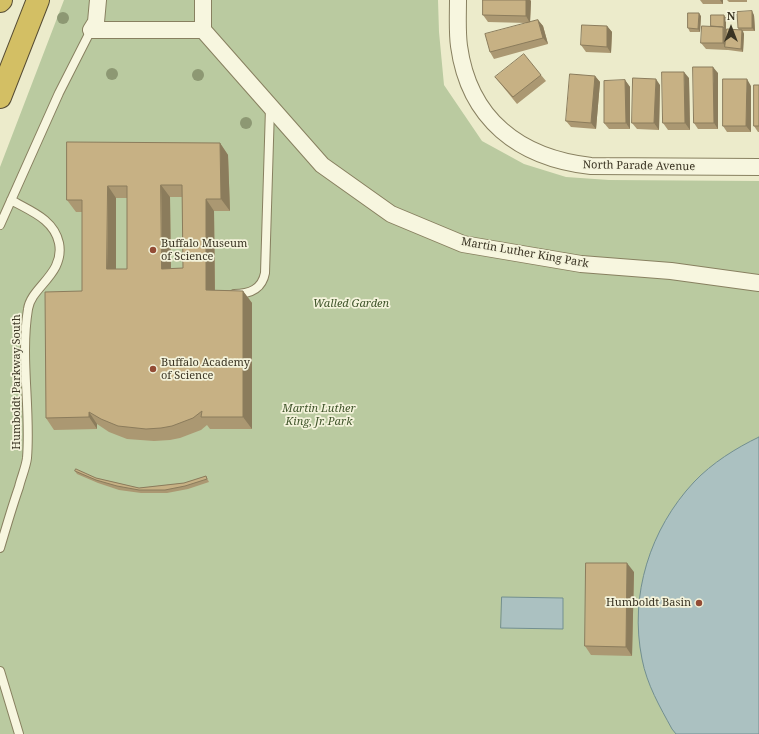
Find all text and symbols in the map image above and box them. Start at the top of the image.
north arrow [711,8,751,48]
text: N [727,8,735,23]
street label: North Parade Avenue [583,158,695,174]
street label: Martin Luther King Park [460,235,590,271]
place label: Buffalo Museum of Science [161,237,247,263]
marker: Buffalo Museum of Science [148,245,158,255]
park label: Walled Garden [313,297,389,311]
street label: Humboldt Parkway South [10,314,24,450]
place label: Buffalo Academy of Science [161,356,250,382]
marker: Buffalo Academy of Science [148,364,158,374]
park label: Martin Luther King, Jr. Park [282,402,356,428]
place label: Humboldt Basin [606,596,691,610]
marker: Humboldt Basin [694,598,704,608]

